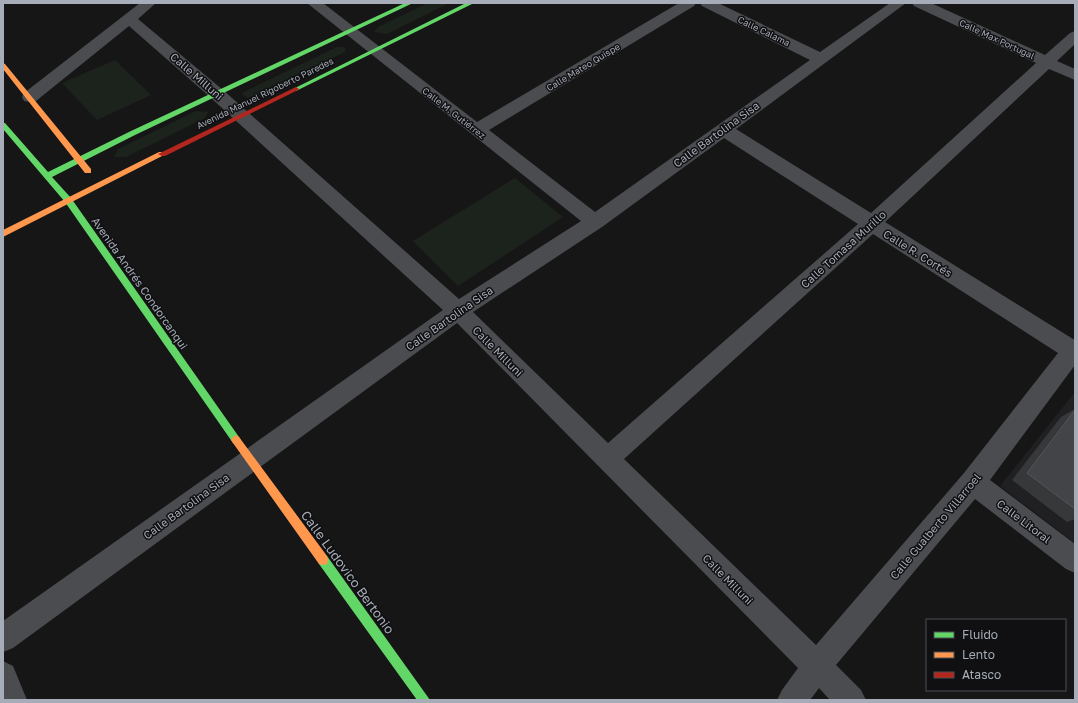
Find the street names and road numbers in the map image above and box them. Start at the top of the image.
street label: Calle Calama [736,14,792,48]
street label: Calle Max Portugal [958,17,1037,61]
street label: Calle Mateo Quispe [544,41,622,93]
street label: Calle Milluni [168,50,226,102]
street label: Avenida Manuel Rigoberto Paredes [195,55,335,131]
street label: Calle M. Gutiérrez [420,85,488,141]
street label: Calle Bartolina Sisa [670,98,762,170]
street label: Calle Tomasa Murillo [798,207,888,291]
street label: Avenida Andrés Condorcanqui [89,214,191,352]
street label: Calle R. Cortés [881,227,955,279]
street label: Calle Bartolina Sisa [403,283,495,353]
street label: Calle Milluni [470,323,526,379]
street label: Calle Bartolina Sisa [140,470,232,542]
street label: Calle Gualberto Villarroel [887,470,983,581]
street label: Calle Litoral [995,497,1054,546]
street label: Calle Ludovico Bertonio [298,507,398,637]
street label: Calle Milluni [700,551,756,607]

